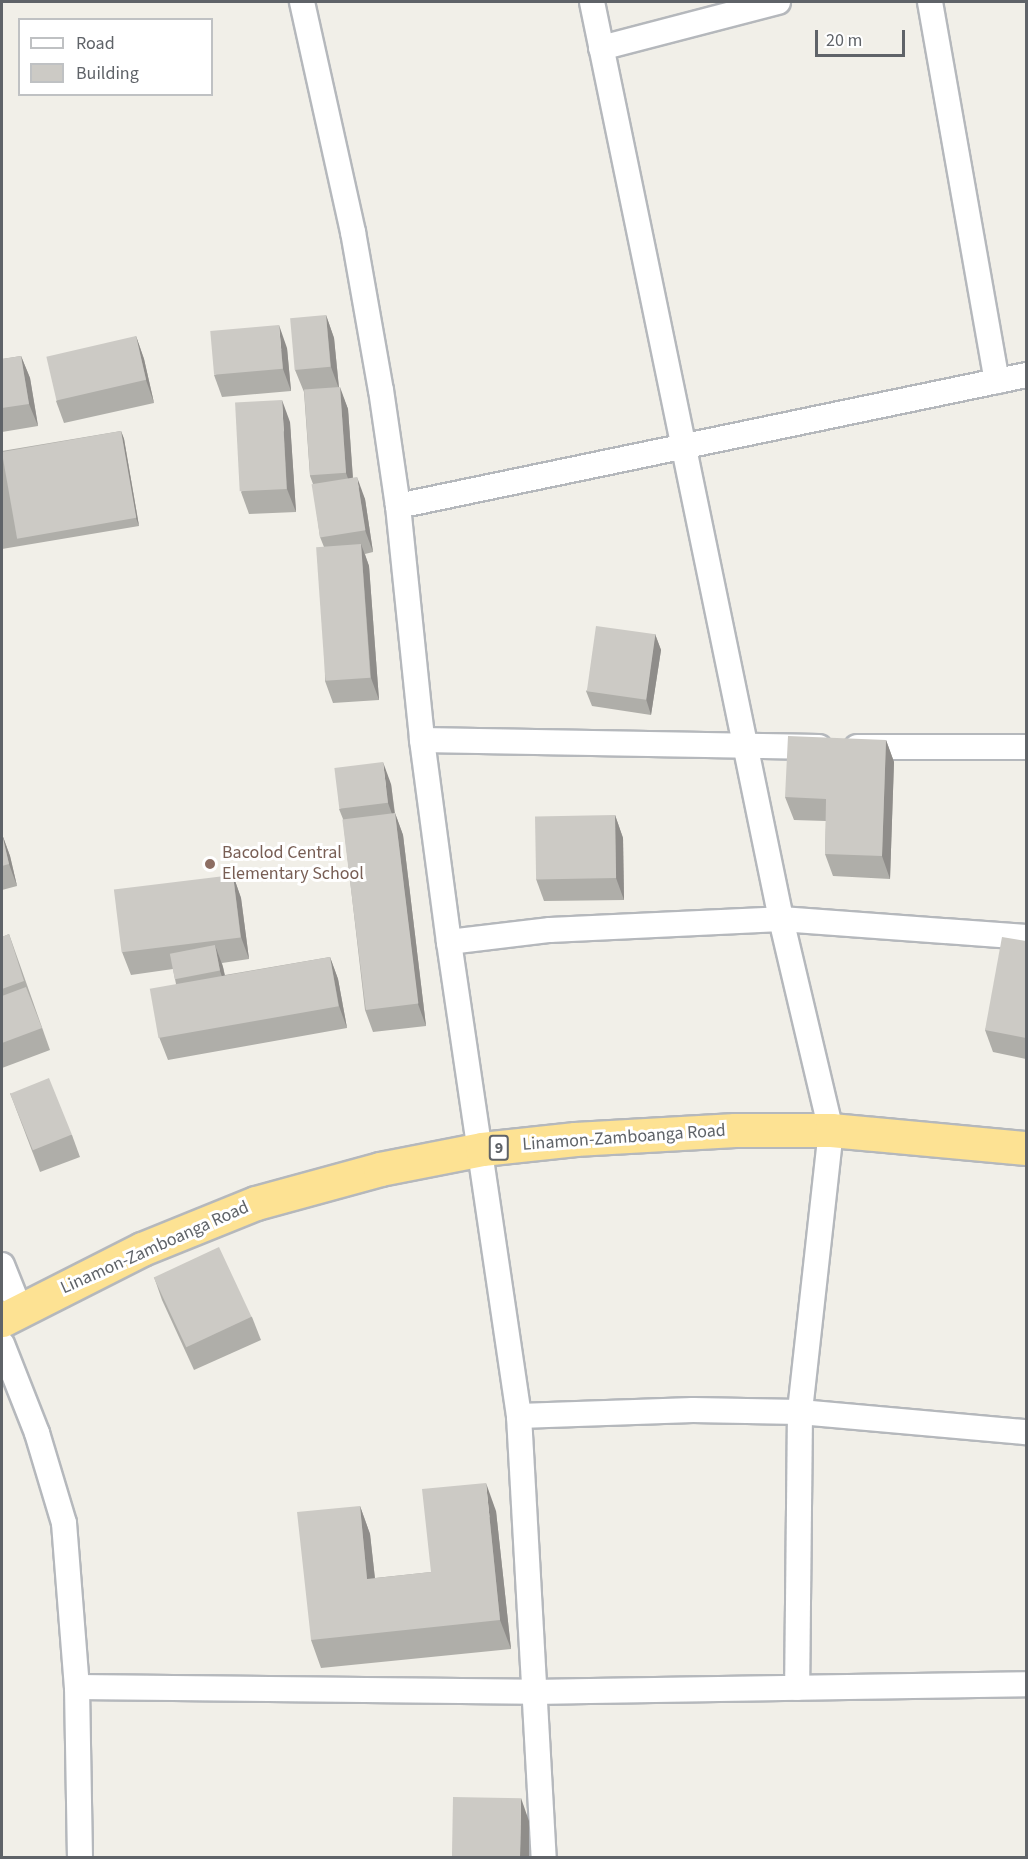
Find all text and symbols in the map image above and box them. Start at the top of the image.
legend [18,18,213,96]
scale bar [818,18,908,56]
text: 20 m [826,28,862,53]
text: Road [76,31,115,56]
text: Building [76,61,139,86]
place label: Bacolod Central Elementary School [222,843,364,886]
marker: Bacolod Central Elementary School [203,857,217,871]
street label: Linamon-Zamboanga Road [522,1120,726,1156]
road number: 9 [488,1135,510,1161]
street label: Linamon-Zamboanga Road [58,1197,252,1299]

